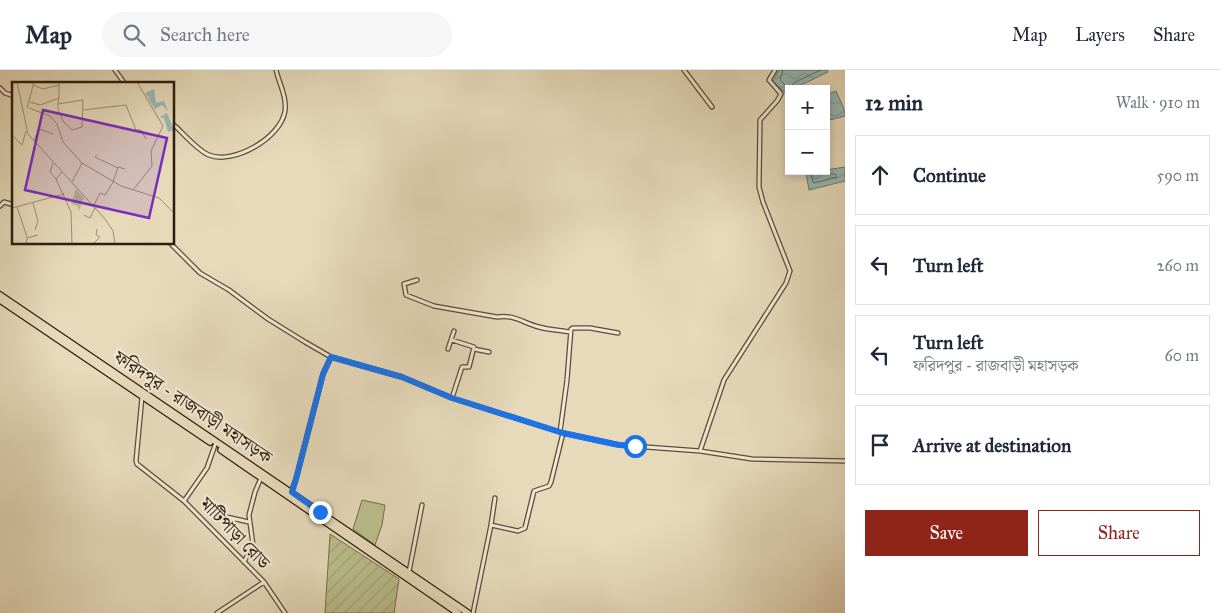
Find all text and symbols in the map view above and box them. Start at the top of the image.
search box [102,12,452,57]
text: Map [25,20,72,50]
icon: search [120,21,148,49]
text: Search here [160,23,250,46]
text: Map [1012,24,1047,46]
text: Layers [1075,24,1125,46]
text: Share [1153,24,1195,46]
inset map [12,82,175,245]
map controls [785,85,830,175]
button: + [785,85,830,130]
text: 12 min [865,90,923,116]
text: Walk · 910 m [1116,93,1200,112]
button: − [785,130,830,175]
icon: ahead [866,161,894,189]
text: Continue [913,164,986,187]
text: 590 m [1157,166,1199,185]
icon: left [866,251,894,279]
text: Turn left [913,254,983,277]
text: 260 m [1157,256,1199,275]
text: Turn left [913,331,983,354]
icon: left [866,341,894,369]
street label: ফরিদপুর - রাজবাড়ী মহাসড়ক [109,345,277,469]
text: 60 m [1165,346,1199,365]
text: ফরিদপুর - রাজবাড়ী মহাসড়ক [913,356,1079,375]
icon: arrive [866,431,894,459]
text: Arrive at destination [913,434,1071,457]
route start [624,435,647,458]
street label: মাটিপাড়া রোড [195,492,275,574]
route end [309,501,332,524]
button: Save [865,510,1028,556]
button: Share [1038,510,1200,556]

